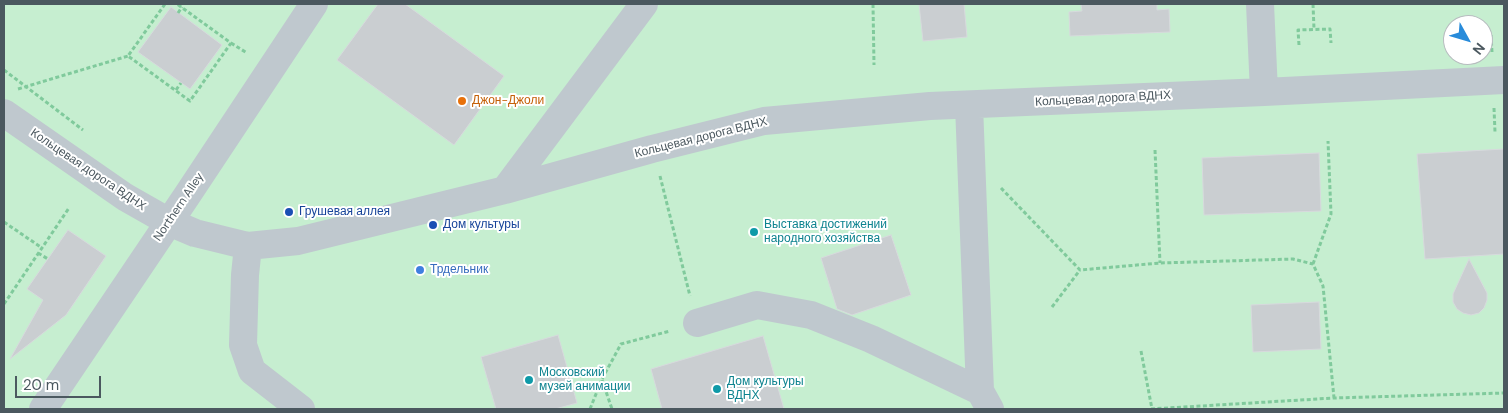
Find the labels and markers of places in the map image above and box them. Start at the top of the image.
place label: Джон-Джоли [472,94,544,108]
marker: Джон-Джоли [456,95,468,107]
place label: Грушевая аллея [299,205,390,219]
marker: Грушевая аллея [283,206,295,218]
place label: Дом культуры [443,218,520,232]
place label: Выставка достижений народного хозяйства [764,218,887,246]
marker: Дом культуры [427,219,439,231]
marker: Выставка достижений народного хозяйства [748,226,760,238]
place label: Трдельник [430,263,488,277]
marker: Трдельник [414,264,426,276]
place label: Московский музей анимации [539,366,631,394]
marker: Московский музей анимации [523,374,535,386]
place label: Дом культуры ВДНХ [727,375,804,403]
marker: Дом культуры ВДНХ [711,383,723,395]

